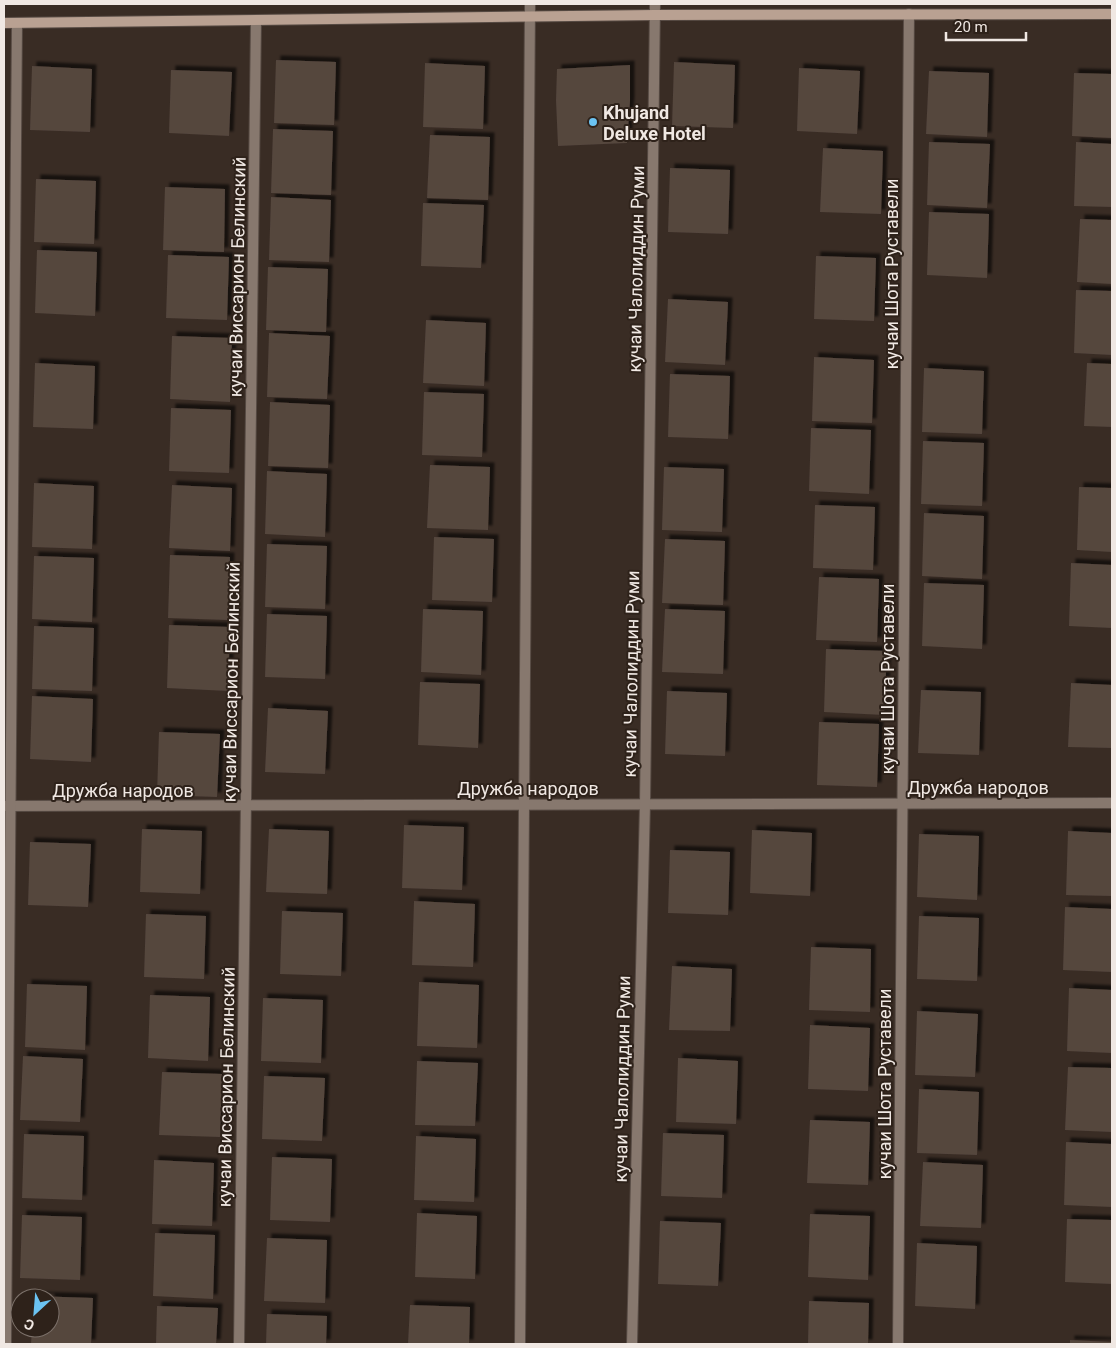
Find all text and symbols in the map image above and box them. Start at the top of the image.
scale bar [946,10,1026,42]
text: 20 m [954,18,988,36]
place label: Khujand Deluxe Hotel [603,102,706,144]
marker: Khujand Deluxe Hotel [587,116,599,128]
street label: кучаи Виссарион Белинский [224,157,250,397]
street label: кучаи Чалолиддин Руми [624,165,648,373]
street label: кучаи Шота Руставели [881,179,902,369]
street label: кучаи Виссарион Белинский [218,562,244,802]
street label: кучаи Чалолиддин Руми [619,570,643,778]
street label: кучаи Шота Руставели [877,584,898,774]
street label: Дружба народов [907,777,1049,798]
street label: Дружба народов [457,778,599,799]
street label: Дружба народов [52,780,194,801]
street label: кучаи Виссарион Белинский [213,967,239,1207]
street label: кучаи Чалолиддин Руми [610,975,634,1183]
street label: кучаи Шота Руставели [874,989,895,1179]
north arrow [10,1288,60,1338]
text: С [22,1315,37,1334]

